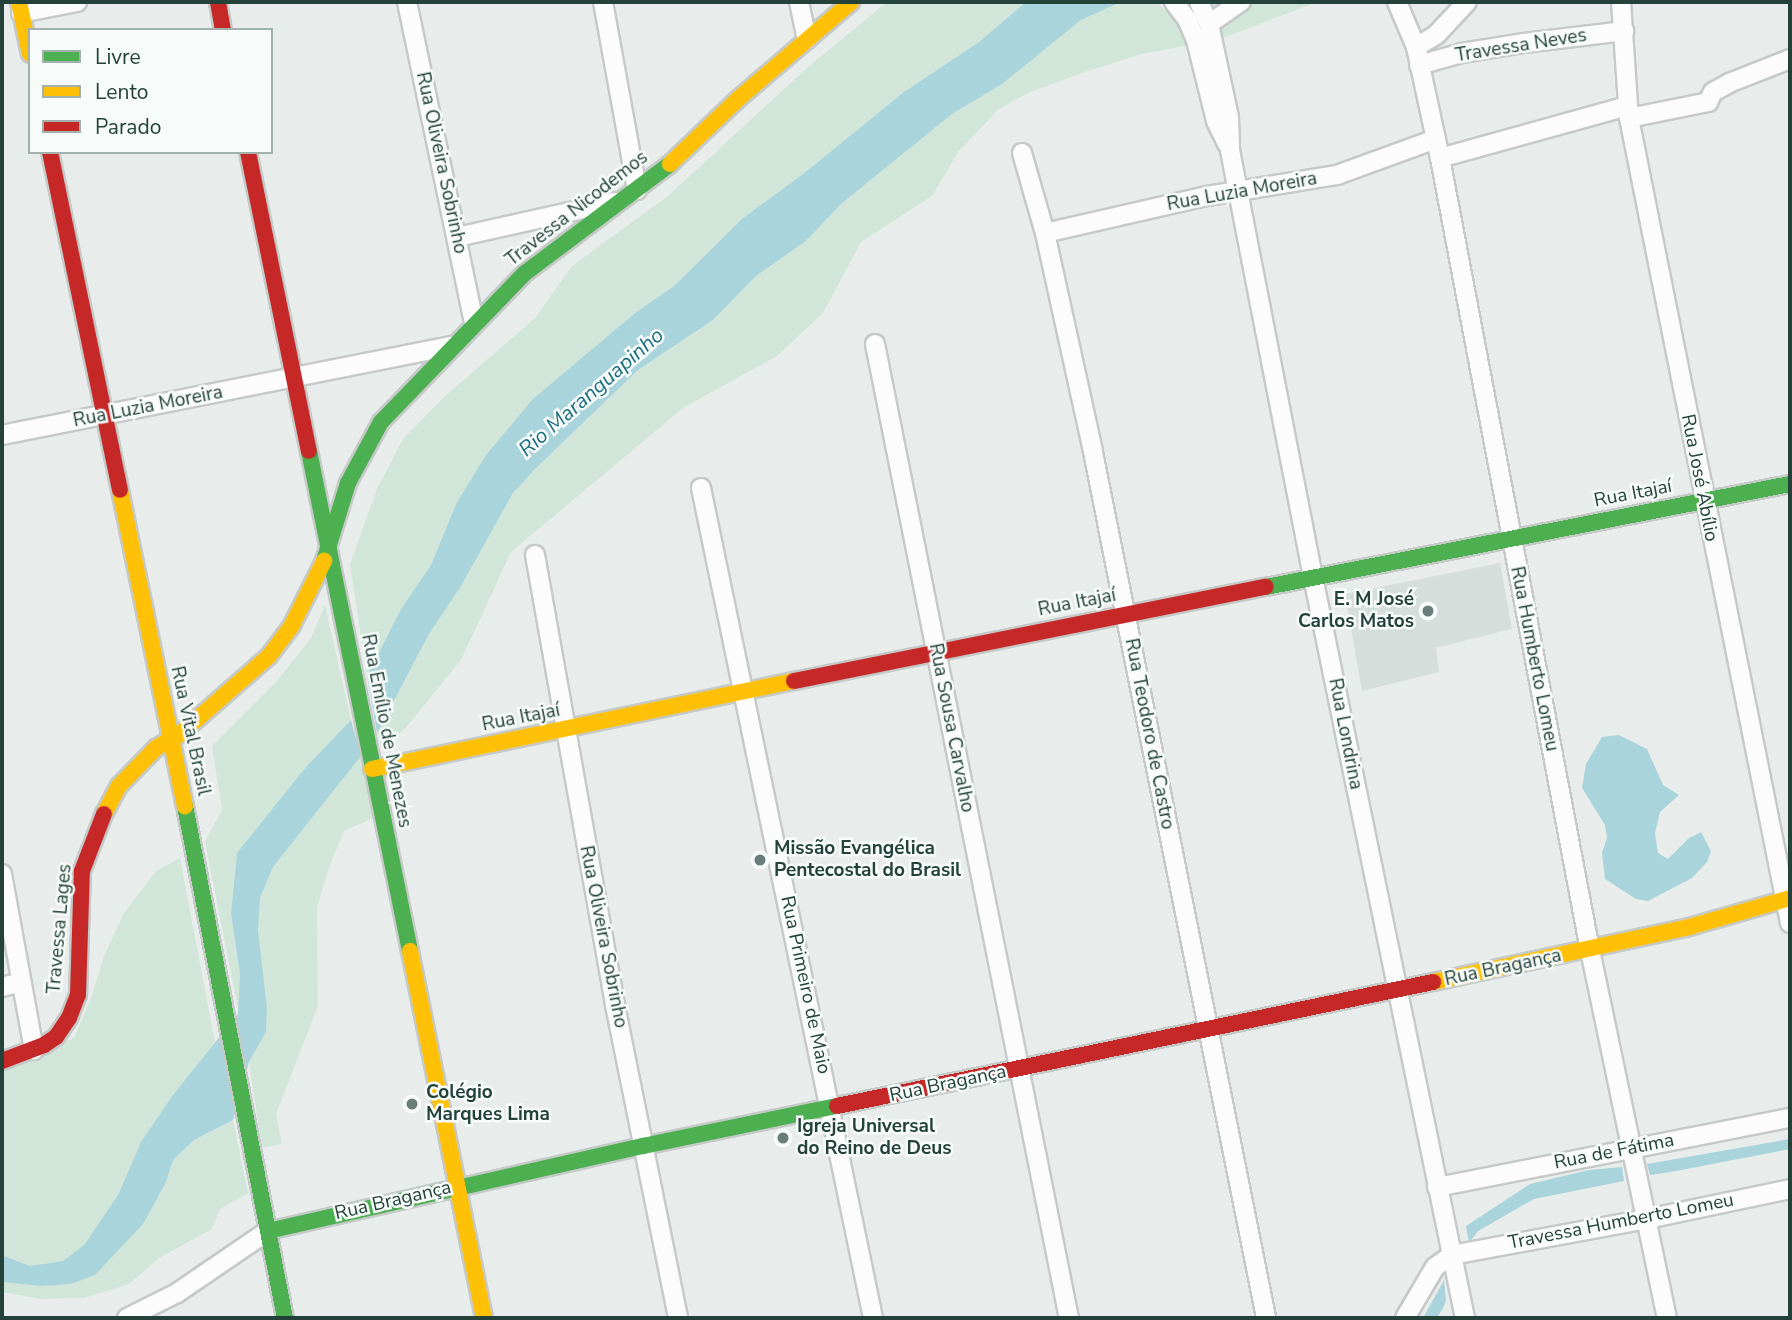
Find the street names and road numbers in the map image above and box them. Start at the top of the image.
street label: Travessa Neves [1454,24,1588,68]
street label: Rua Oliveira Sobrinho [411,70,471,256]
street label: Travessa Nicodemos [501,146,653,272]
street label: Rua Luzia Moreira [1165,168,1319,216]
street label: Rua Luzia Moreira [71,381,225,433]
street label: Rua José Abílio [1675,412,1723,544]
street label: Rua Itajaí [1592,475,1674,513]
street label: Rua Humberto Lomeu [1505,565,1563,753]
street label: Rua Itajaí [1036,584,1118,622]
street label: Rua Emílio de Menezes [356,632,416,830]
street label: Rua Teodoro de Castro [1119,636,1179,832]
street label: Rua Sousa Carvalho [923,641,979,815]
street label: Rua Vital Brasil [165,664,215,798]
street label: Rua Londrina [1323,676,1367,792]
street label: Rua Itajaí [480,699,562,737]
street label: Rua Oliveira Sobrinho [574,844,632,1030]
street label: Travessa Lages [43,863,77,995]
street label: Rua Primeiro de Maio [775,894,835,1076]
street label: Rua Bragança [1443,945,1563,991]
street label: Rua Bragança [888,1061,1008,1107]
street label: Rua de Fátima [1552,1129,1676,1175]
street label: Rua Bragança [333,1177,453,1225]
street label: Travessa Humberto Lomeu [1506,1189,1736,1255]

